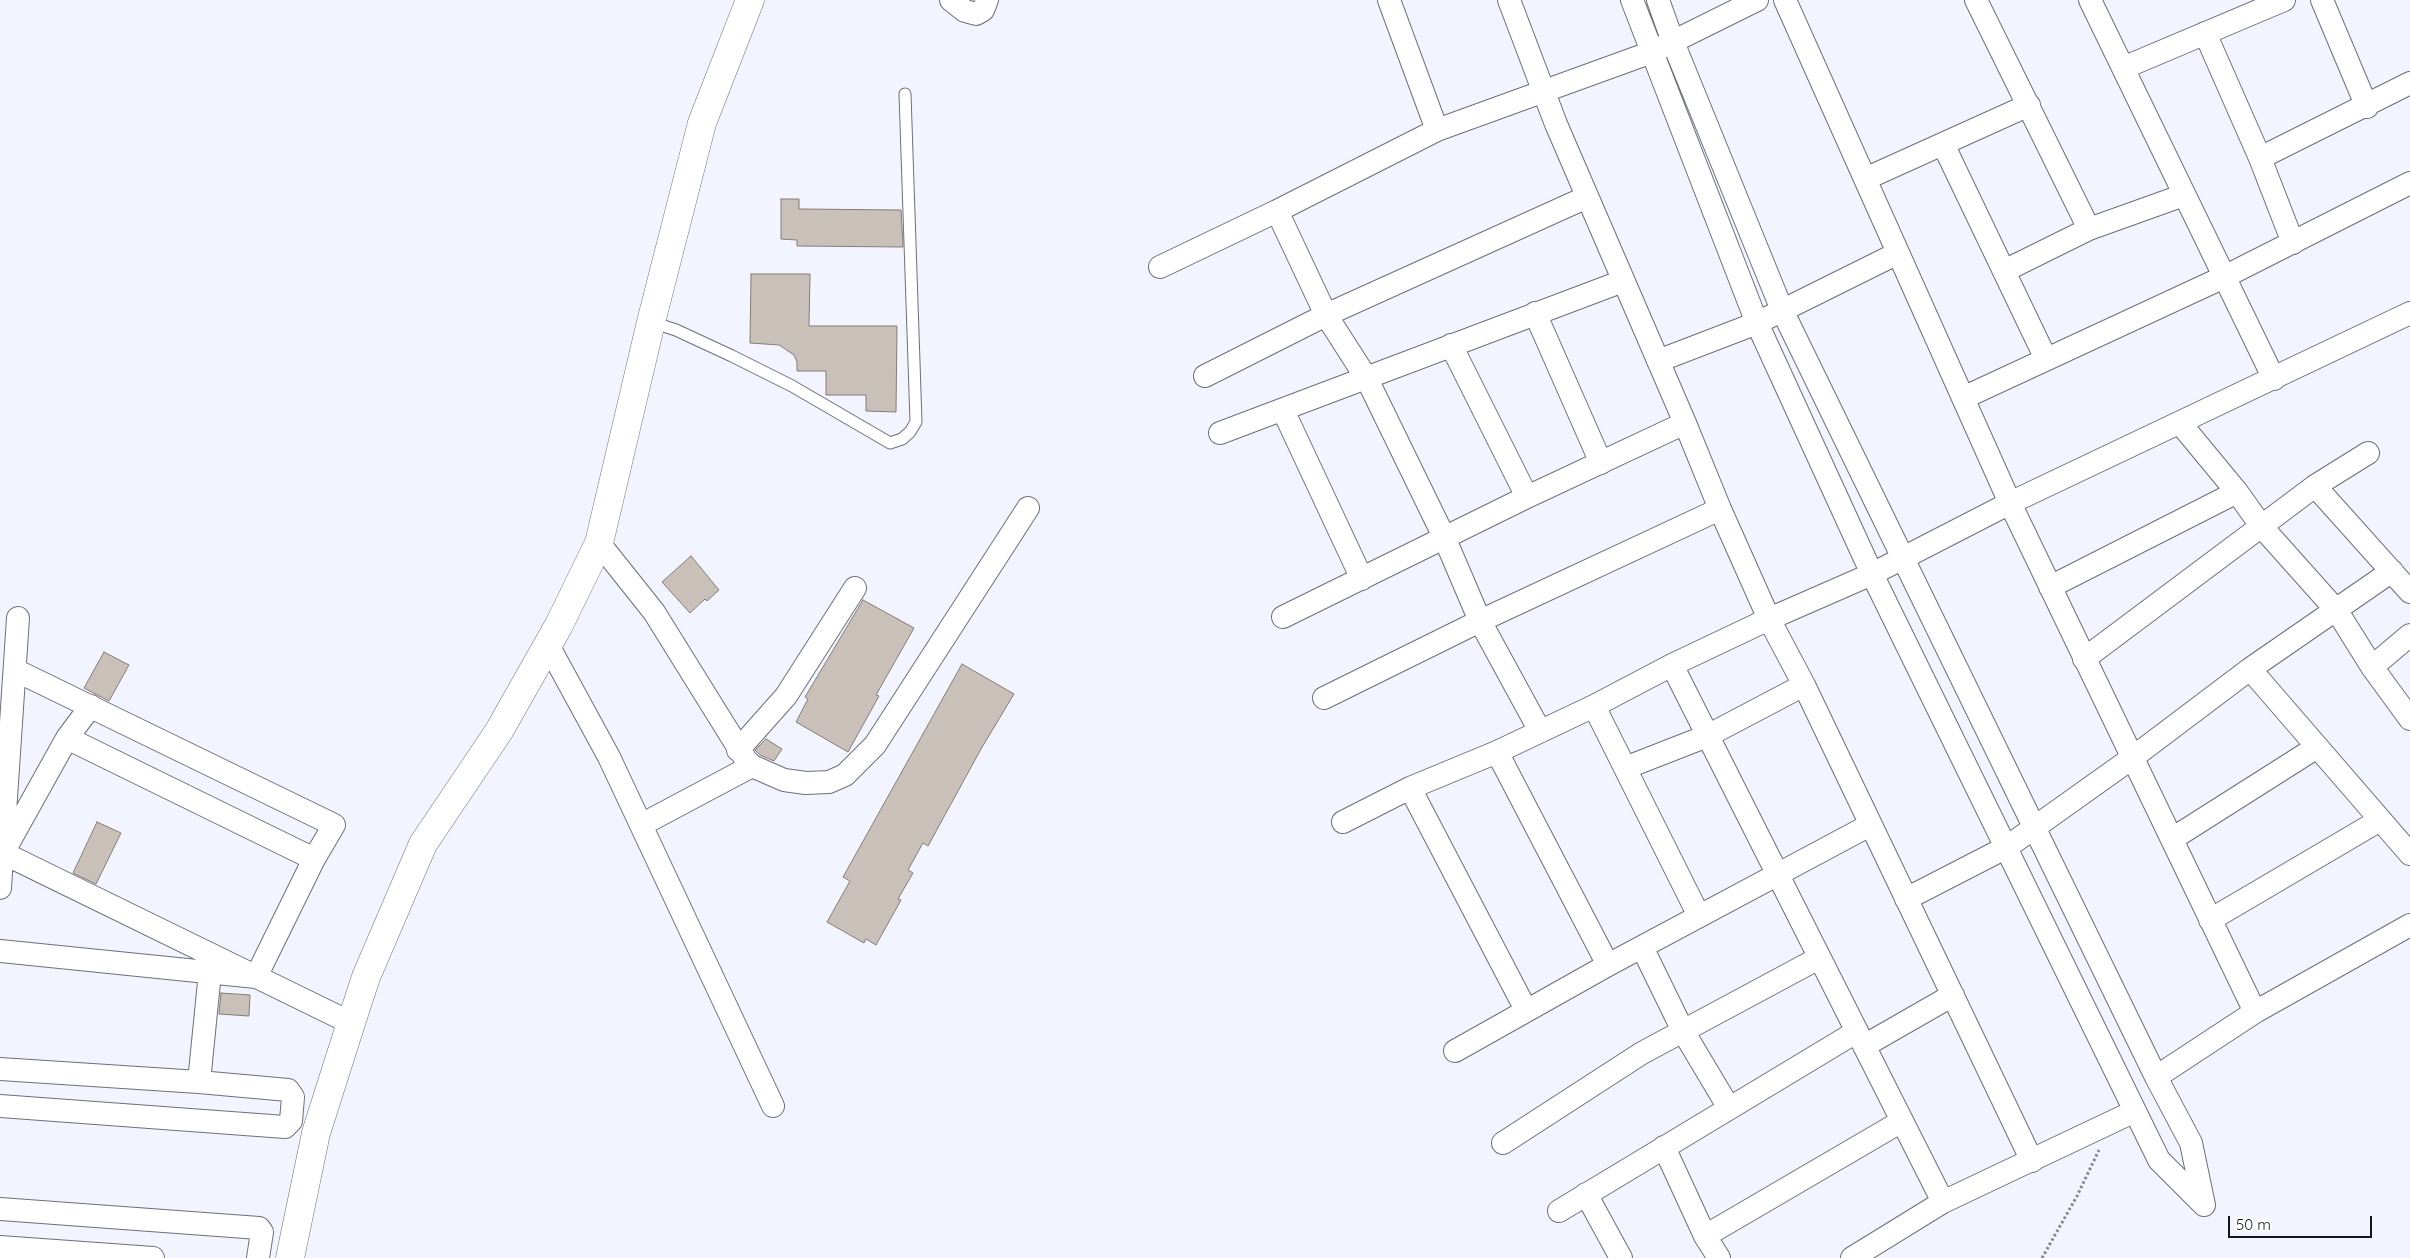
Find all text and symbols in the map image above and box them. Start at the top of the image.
scale bar [2230,1206,2374,1238]
text: 50 m [2236,1215,2271,1234]

